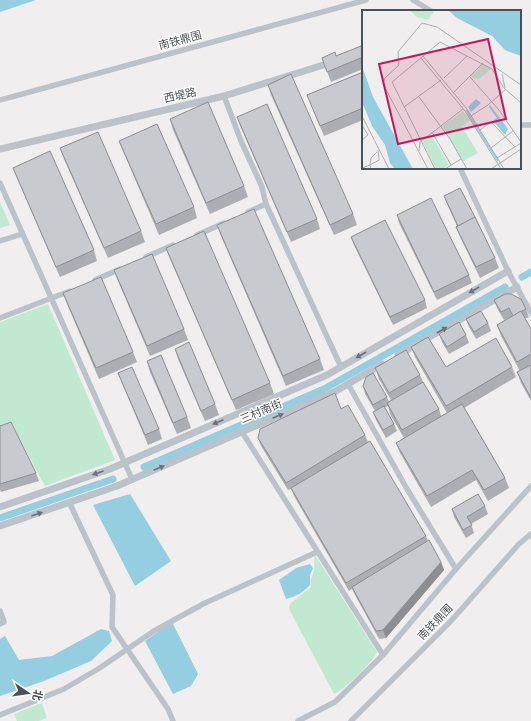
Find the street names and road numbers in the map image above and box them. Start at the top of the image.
street label: 南铁鼎围 [157,29,203,52]
street label: 西堤路 [163,85,198,106]
street label: 三村南街 [238,397,284,426]
street label: 南铁鼎围 [415,602,455,643]

